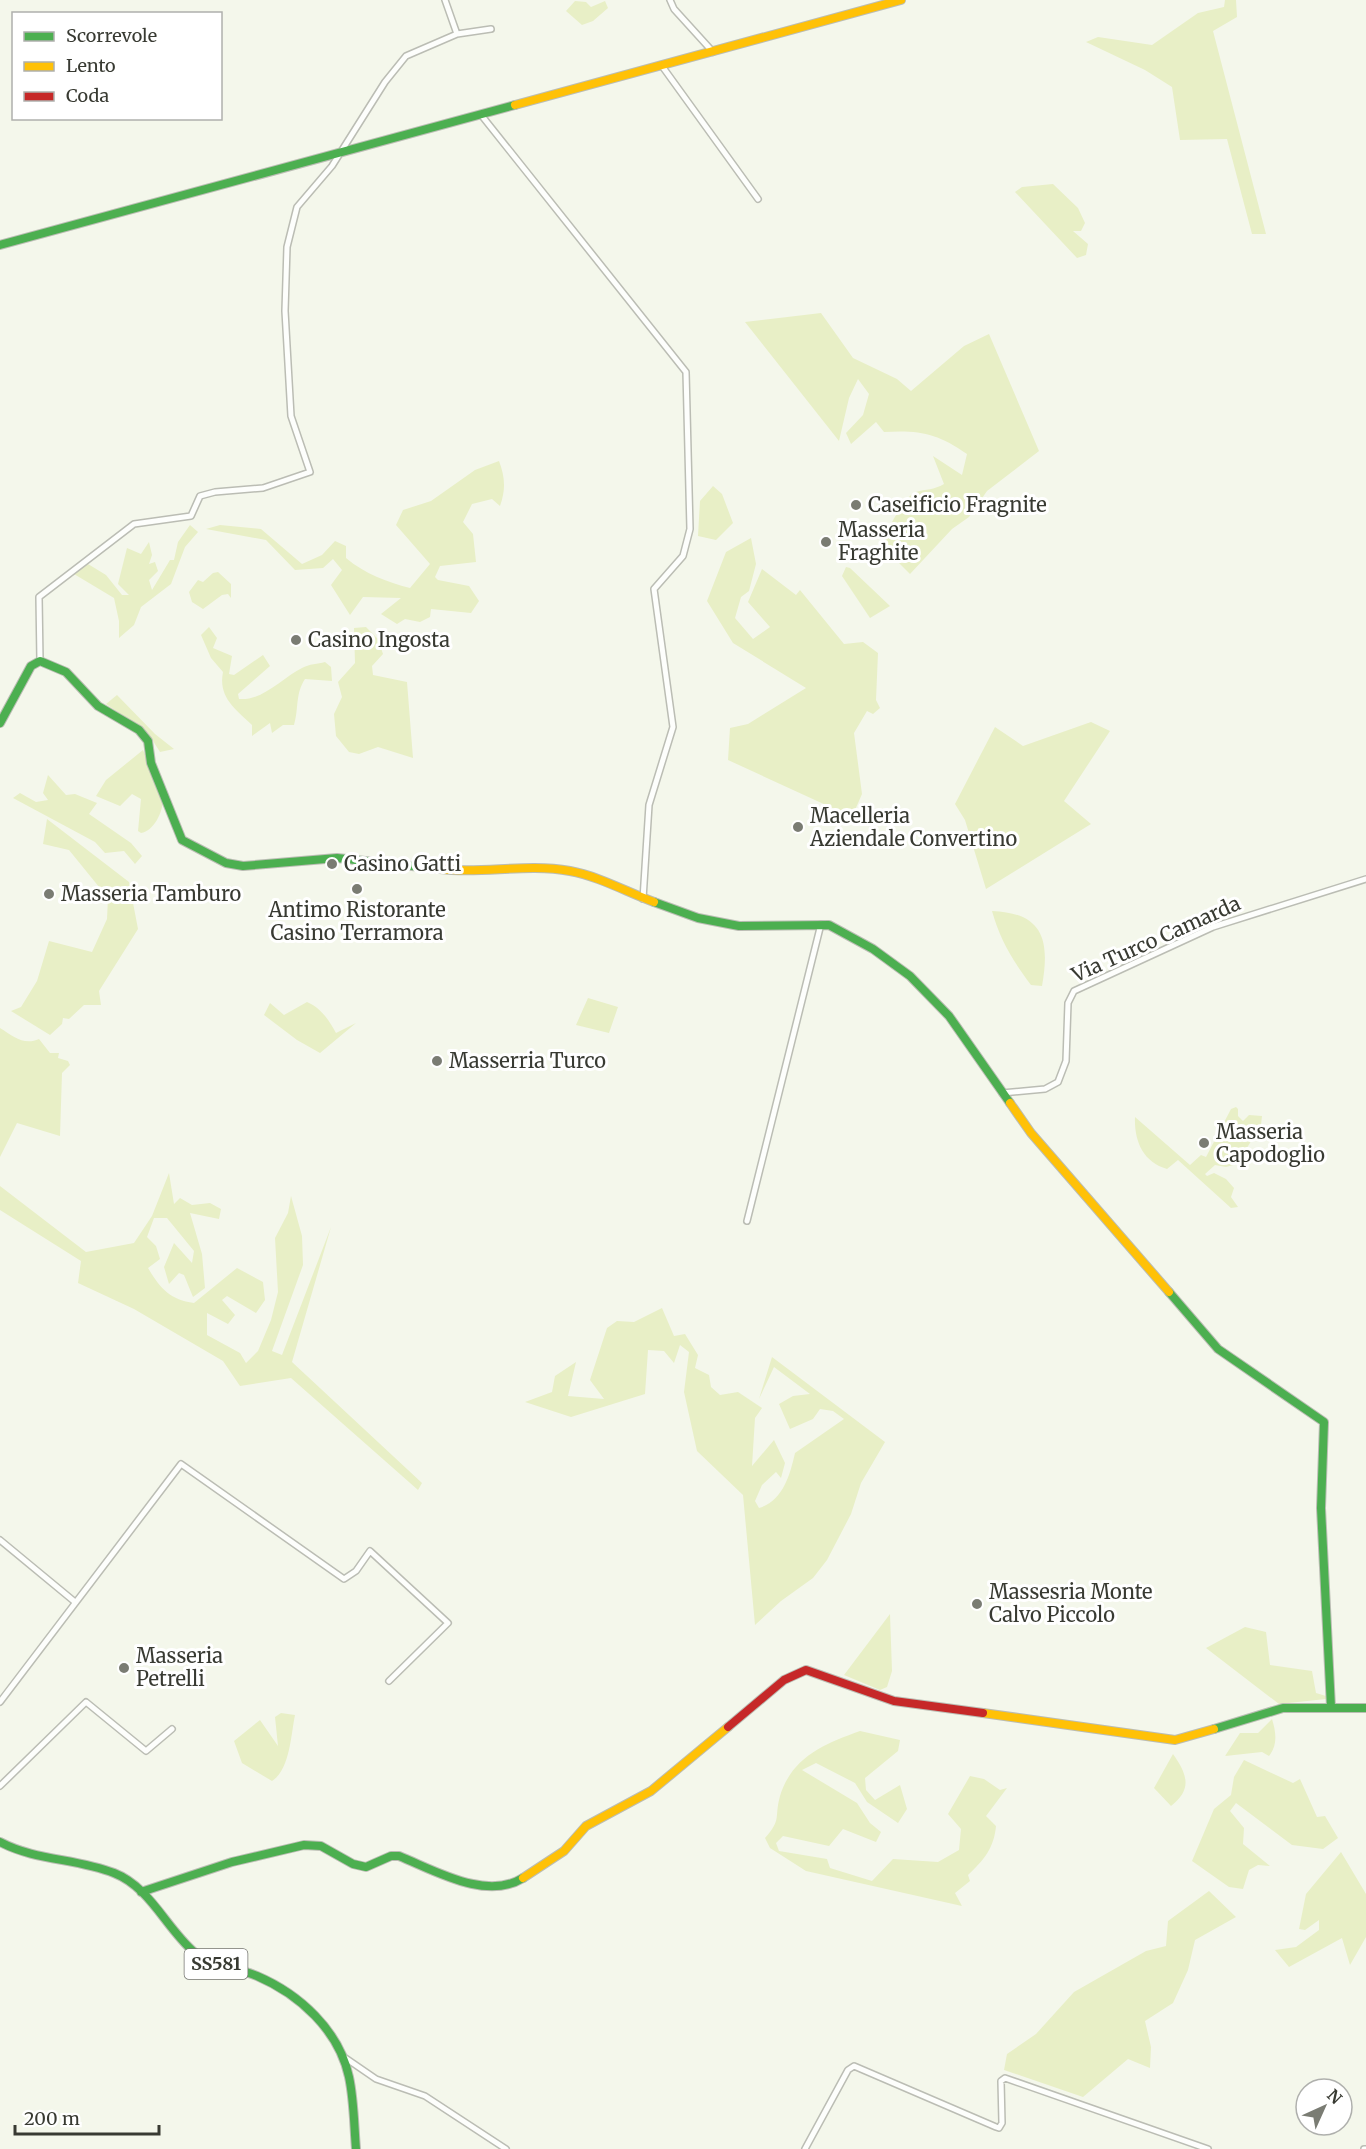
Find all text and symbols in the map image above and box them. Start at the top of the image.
legend [12,12,222,120]
text: Scorrevole [66,24,157,47]
text: Lento [66,54,116,77]
text: Coda [66,84,110,107]
place label: Caseificio Fragnite [868,492,1047,517]
marker: Caseificio Fragnite [849,498,863,512]
place label: Masseria Fraghite [838,517,925,565]
marker: Masseria Fraghite [819,535,833,549]
place label: Casino Ingosta [308,627,450,652]
marker: Casino Ingosta [289,633,303,647]
place label: Macelleria Aziendale Convertino [809,803,1017,851]
marker: Macelleria Aziendale Convertino [791,820,805,834]
place label: Casino Gatti [344,851,461,876]
marker: Casino Gatti [325,857,339,871]
place label: Masseria Tamburo [61,881,241,906]
marker: Antimo Ristorante Casino Terramora [350,882,364,896]
marker: Masseria Tamburo [42,887,56,901]
street label: Via Turco Camarda [1067,890,1244,987]
place label: Antimo Ristorante Casino Terramora [267,897,446,945]
place label: Masserria Turco [449,1048,606,1073]
marker: Masserria Turco [430,1054,444,1068]
place label: Masseria Capodoglio [1216,1119,1325,1167]
marker: Masseria Capodoglio [1197,1136,1211,1150]
place label: Massesria Monte Calvo Piccolo [989,1579,1153,1627]
marker: Massesria Monte Calvo Piccolo [970,1597,984,1611]
place label: Masseria Petrelli [136,1643,223,1691]
marker: Masseria Petrelli [117,1661,131,1675]
road number: SS581 [184,1949,248,1979]
north arrow [1294,2077,1354,2137]
text: N [1323,2085,1346,2108]
scale bar [15,2098,159,2136]
text: 200 m [24,2107,80,2130]

